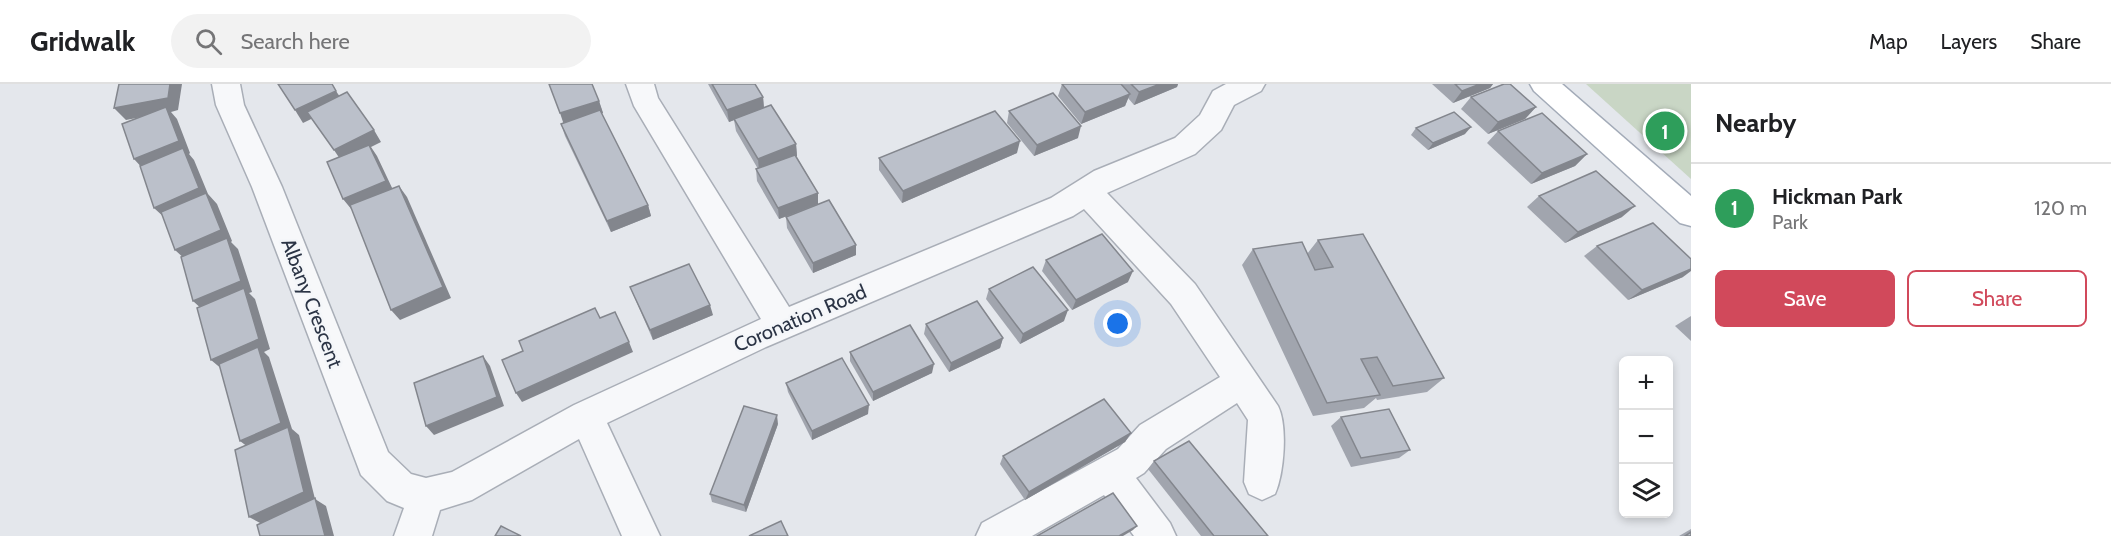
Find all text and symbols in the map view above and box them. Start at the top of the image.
search box [171,14,591,68]
text: Gridwalk [30,24,135,58]
icon: search [192,25,225,58]
text: Search here [240,28,350,55]
text: Map [1869,29,1908,54]
text: Layers [1941,29,1997,54]
text: Share [2030,29,2081,54]
text: Nearby [1715,107,1796,139]
pin: 1 [1646,108,1684,154]
text: Hickman Park [1772,183,1903,210]
text: 1 [1731,196,1738,220]
text: 120 m [2034,196,2087,220]
text: Park [1772,210,1808,234]
street label: Albany Crescent [276,235,348,371]
button: Save [1715,270,1895,327]
button: Share [1907,270,2087,327]
street label: Coronation Road [730,279,870,357]
your location [1103,309,1132,338]
map controls [1619,356,1673,518]
button: + [1619,356,1673,410]
button: − [1619,410,1673,464]
button: layers [1619,464,1673,518]

